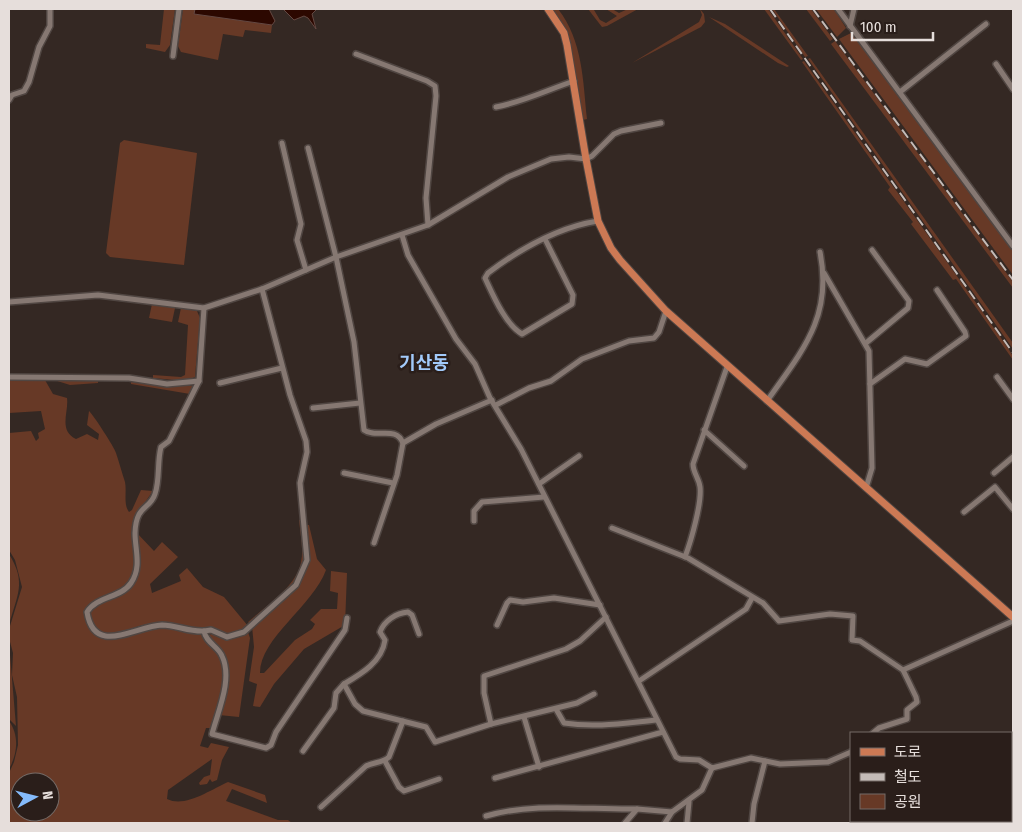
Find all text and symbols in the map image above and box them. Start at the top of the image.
scale bar [852,10,933,42]
text: 100 m [860,18,897,36]
district label: 기산동 [399,352,449,374]
legend [850,732,1012,822]
text: 도로 [894,743,922,761]
text: 철도 [894,768,922,786]
north arrow [10,772,60,822]
text: N [38,790,56,801]
text: 공원 [894,793,922,811]

